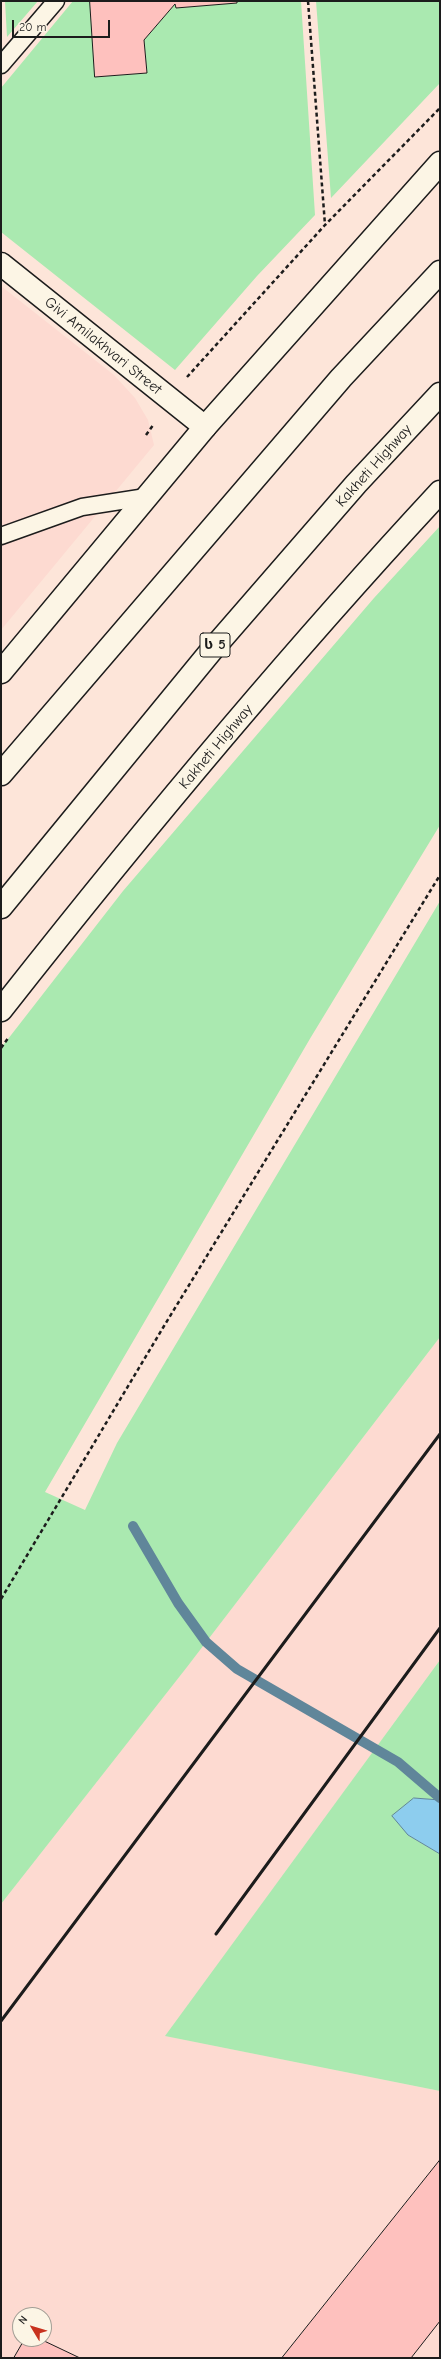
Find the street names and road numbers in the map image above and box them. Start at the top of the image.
street label: Givi Amilakhvari Street [41,293,165,399]
street label: Kakheti Highway [332,421,416,511]
road number: ს 5 [200,633,230,657]
street label: Kakheti Highway [175,701,257,793]

